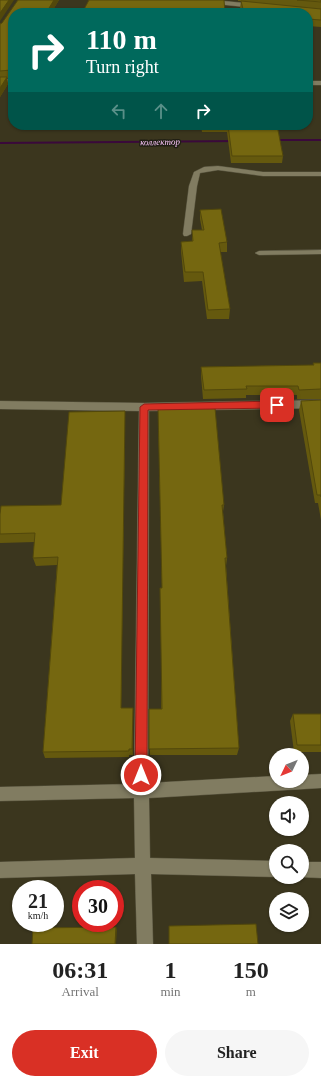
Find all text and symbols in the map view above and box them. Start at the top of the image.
icon: right [20,24,72,76]
text: 110 m [86,24,157,55]
text: Turn right [86,57,159,77]
icon: left [108,100,130,122]
icon: ahead [150,100,172,122]
icon: right [192,100,214,122]
water label: коллектор [140,137,180,147]
pin [260,388,294,422]
icon: arrive [266,394,288,416]
north arrow [269,748,309,788]
map controls [269,748,309,932]
position arrow [120,754,162,796]
button: sound [269,796,309,836]
button: search [269,844,309,884]
speed limit sign: 30 [72,880,124,932]
text: 21 [28,890,48,912]
button: layers [269,892,309,932]
text: km/h [28,910,48,921]
text: 06:31 [52,957,108,983]
text: 1 [164,957,176,983]
text: 150 [233,957,269,983]
text: Arrival [61,984,99,999]
text: min [160,984,181,999]
text: m [246,984,256,999]
button: Exit [12,1030,157,1076]
button: Share [165,1030,309,1076]

